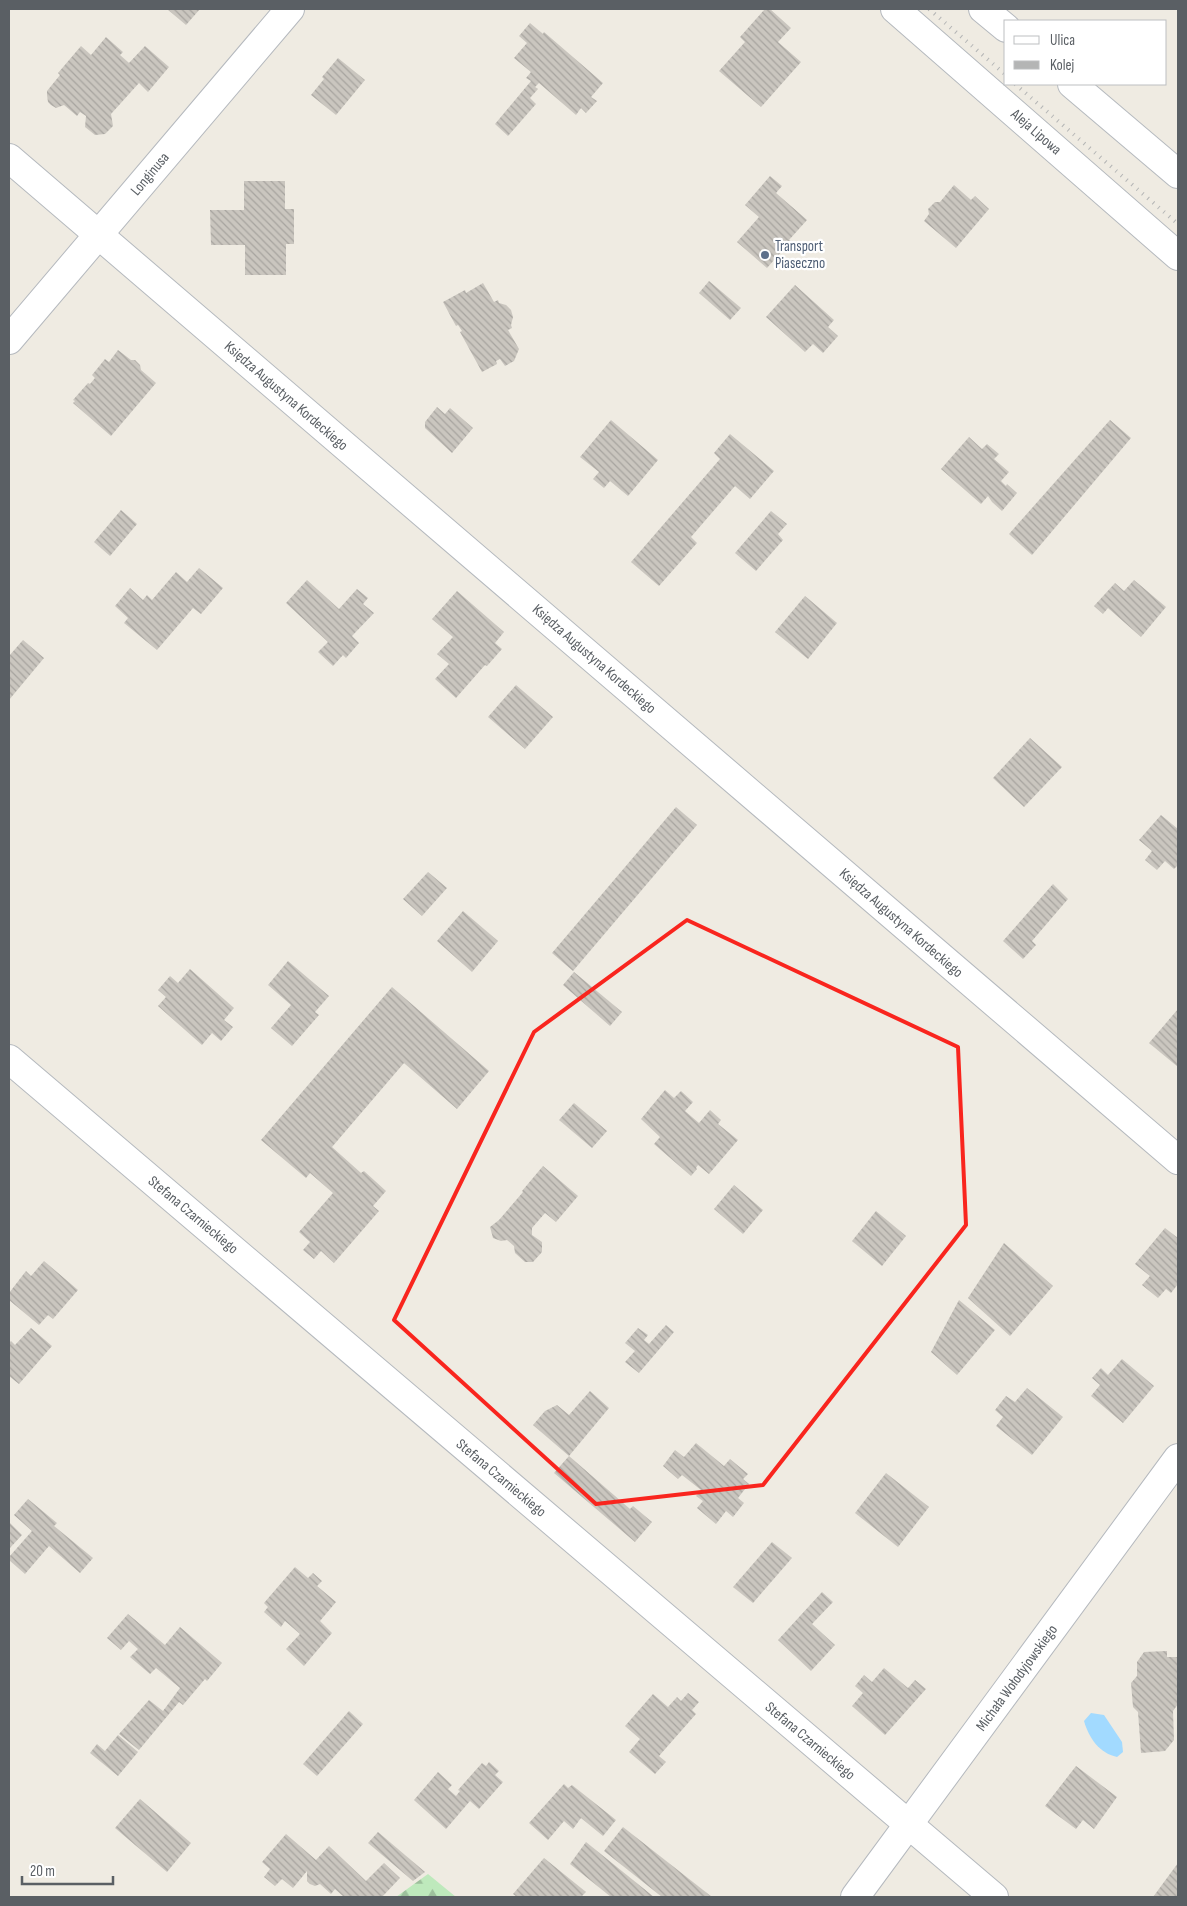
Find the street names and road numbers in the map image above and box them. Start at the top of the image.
street label: Aleja Lipowa [1006,104,1065,159]
street label: Longinusa [126,148,174,199]
street label: Księdza Augustyna Kordeckiego [220,337,352,455]
street label: Księdza Augustyna Kordeckiego [528,600,660,718]
street label: Księdza Augustyna Kordeckiego [835,864,967,982]
street label: Stefana Czarnieckiego [144,1172,242,1258]
street label: Stefana Czarnieckiego [452,1435,550,1521]
street label: Michała Wołodyjowskiego [972,1621,1062,1735]
street label: Stefana Czarnieckiego [761,1698,859,1784]

